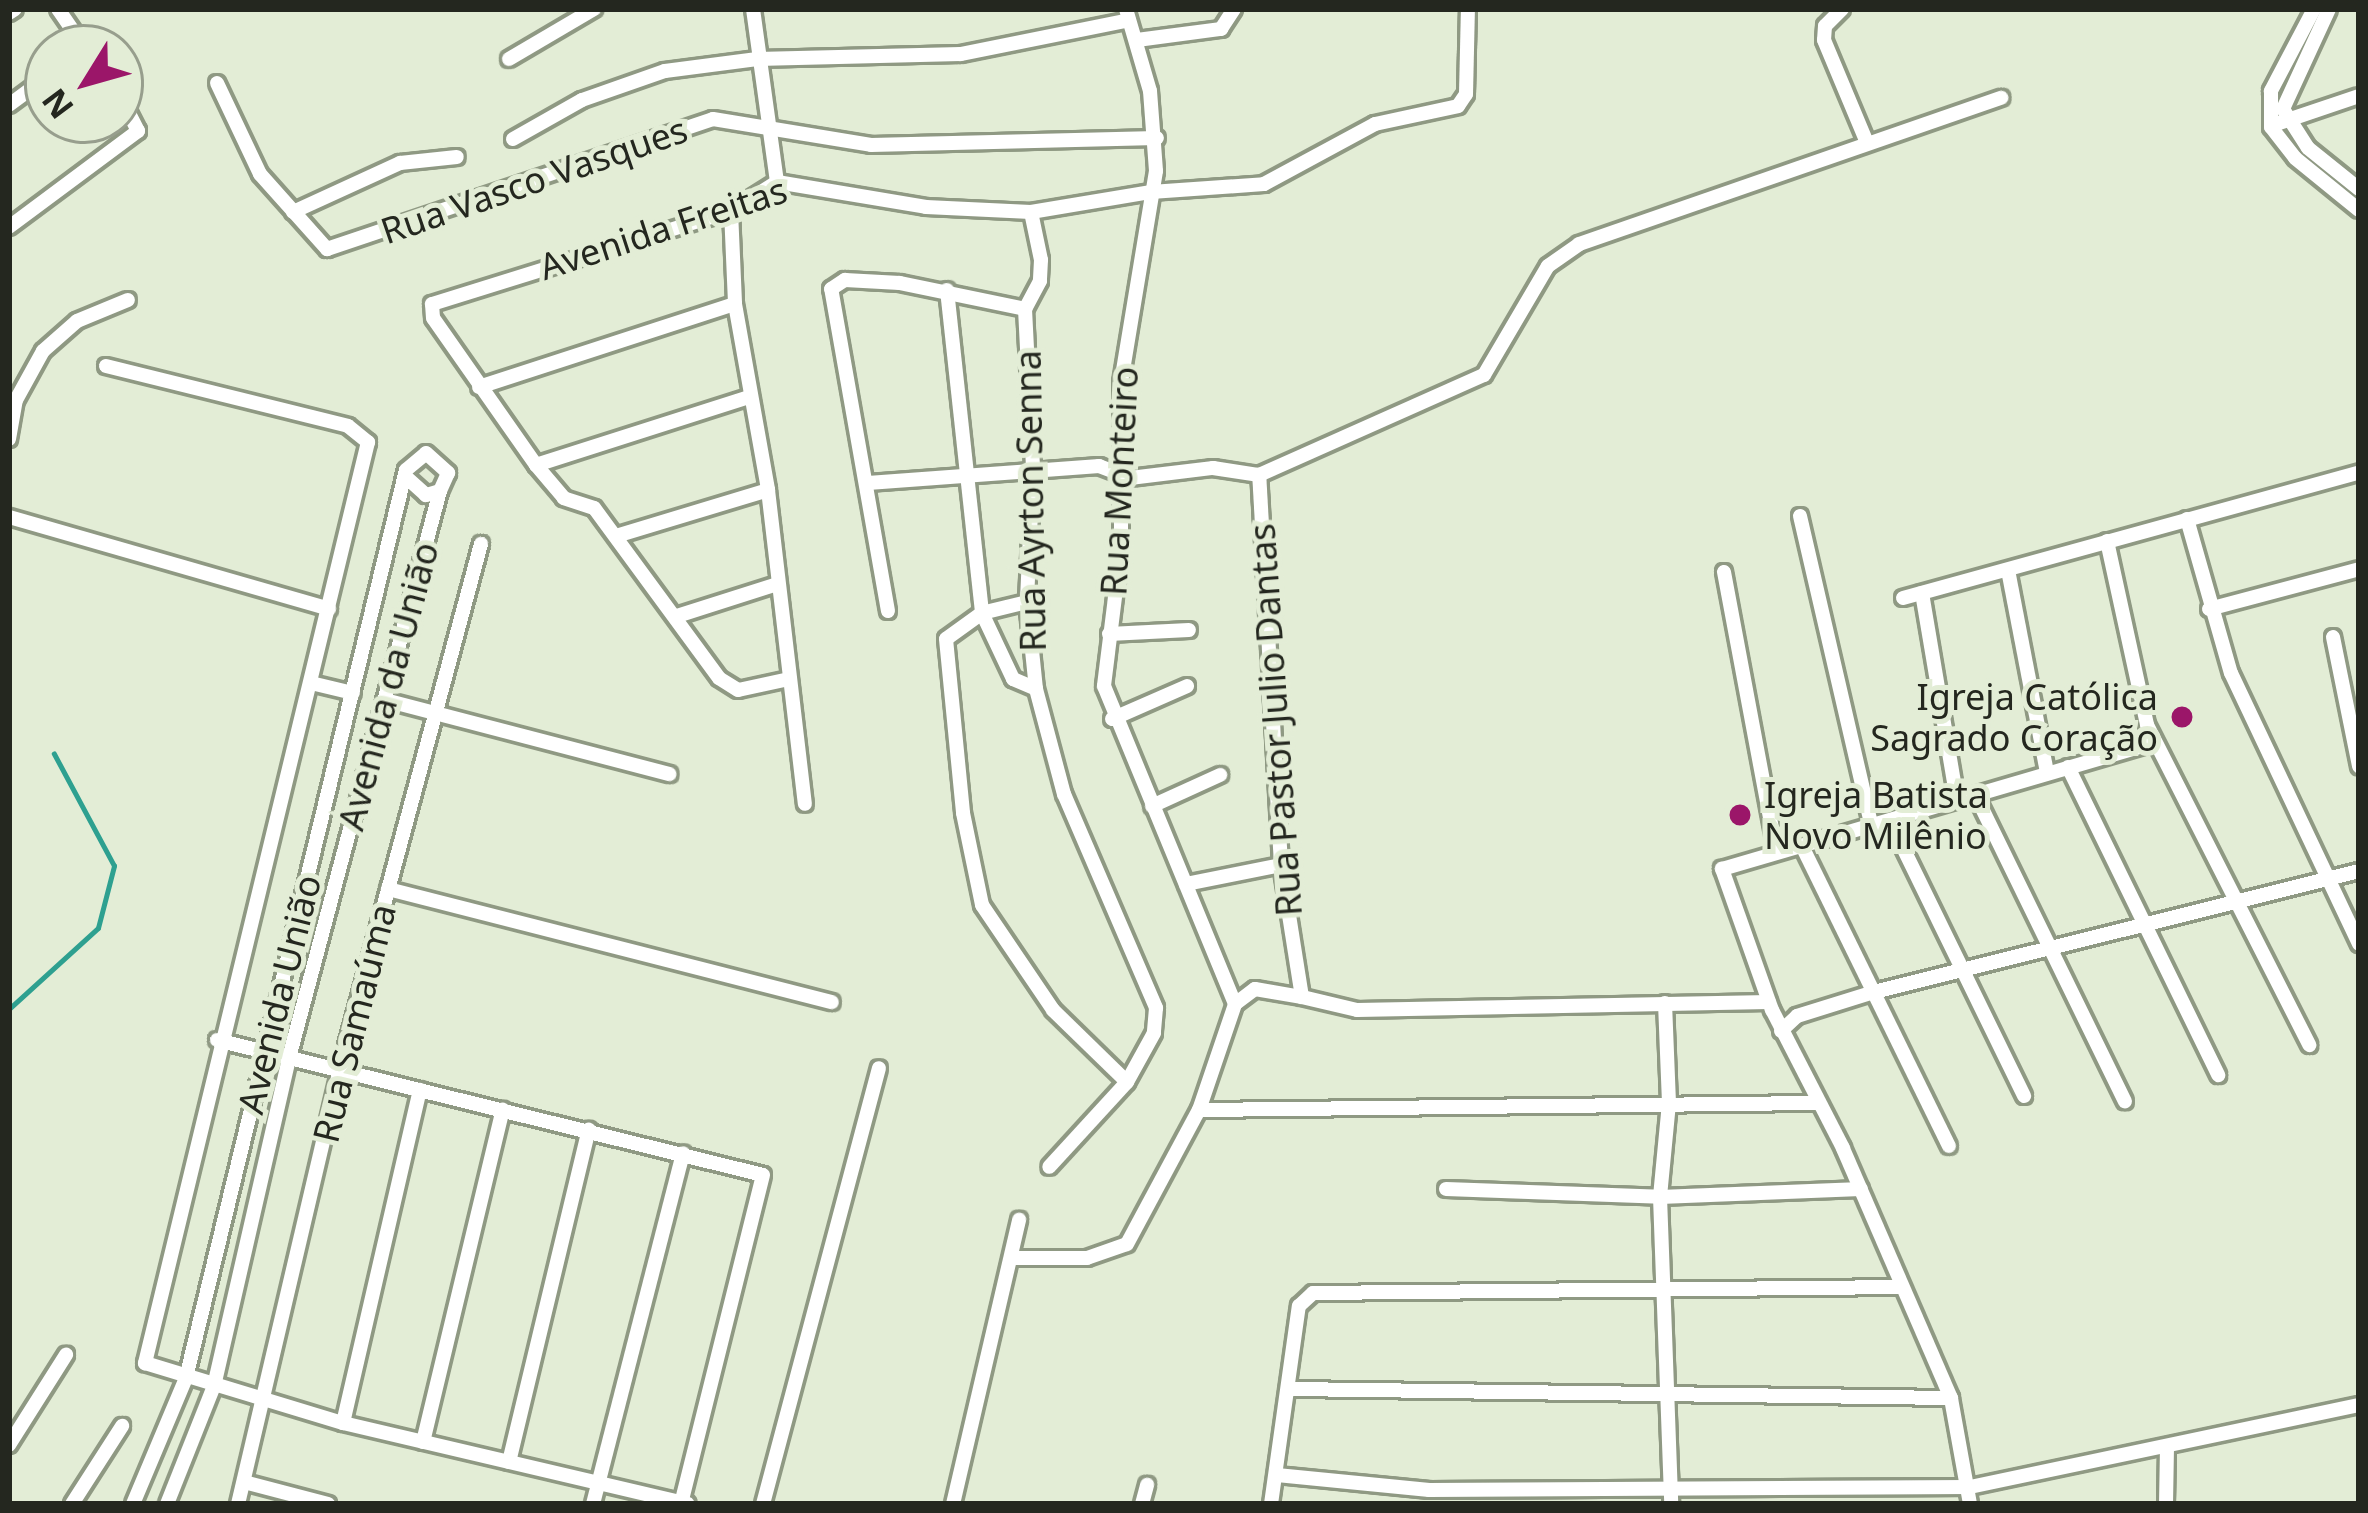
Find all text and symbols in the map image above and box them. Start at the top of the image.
north arrow [24,24,144,144]
text: N [31,80,83,128]
street label: Rua Vasco Vasques [375,107,693,253]
street label: Avenida Freitas [534,168,792,288]
street label: Rua Ayrton Senna [1006,350,1054,652]
street label: Rua Monteiro [1091,365,1147,597]
street label: Rua Pastor Julio Dantas [1240,522,1310,918]
street label: Avenida da União [329,537,447,835]
place label: Igreja Católica Sagrado Coração [1870,674,2158,759]
marker: Igreja Católica Sagrado Coração [2169,704,2195,730]
place label: Igreja Batista Novo Milênio [1764,772,1988,857]
marker: Igreja Batista Novo Milênio [1727,802,1753,828]
street label: Avenida União [228,870,330,1118]
street label: Rua Samaúma [304,899,404,1147]

